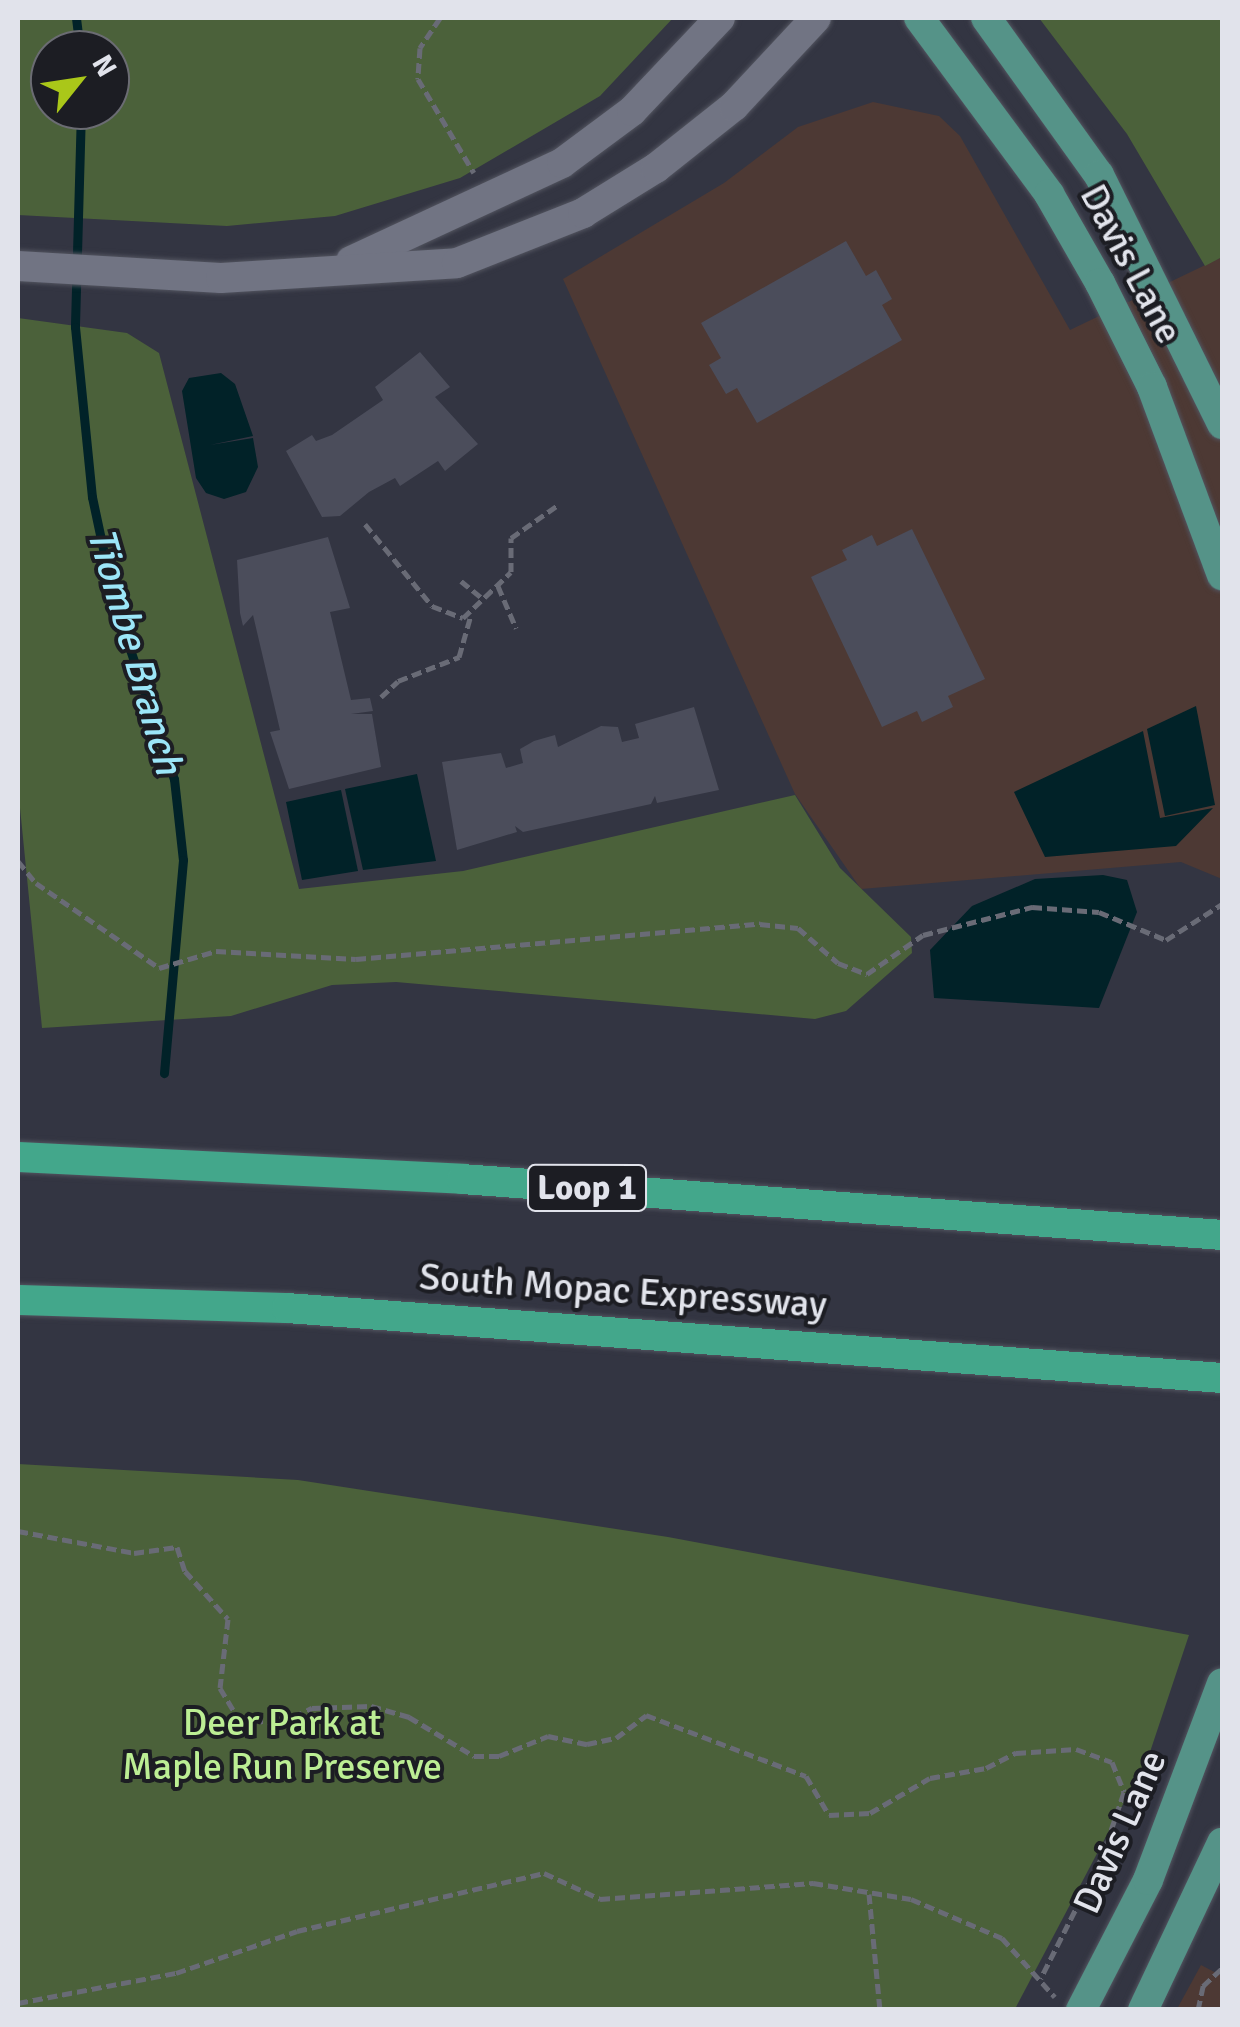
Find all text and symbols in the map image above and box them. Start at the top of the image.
north arrow [30,30,130,130]
text: N [85,49,124,83]
street label: Davis Lane [1070,177,1192,351]
water label: Tiombe Branch [77,522,193,780]
road number: Loop 1 [527,1158,647,1218]
street label: South Mopac Expressway [418,1254,828,1328]
park label: Deer Park at Maple Run Preserve [122,1700,442,1790]
street label: Davis Lane [1064,1743,1176,1921]

